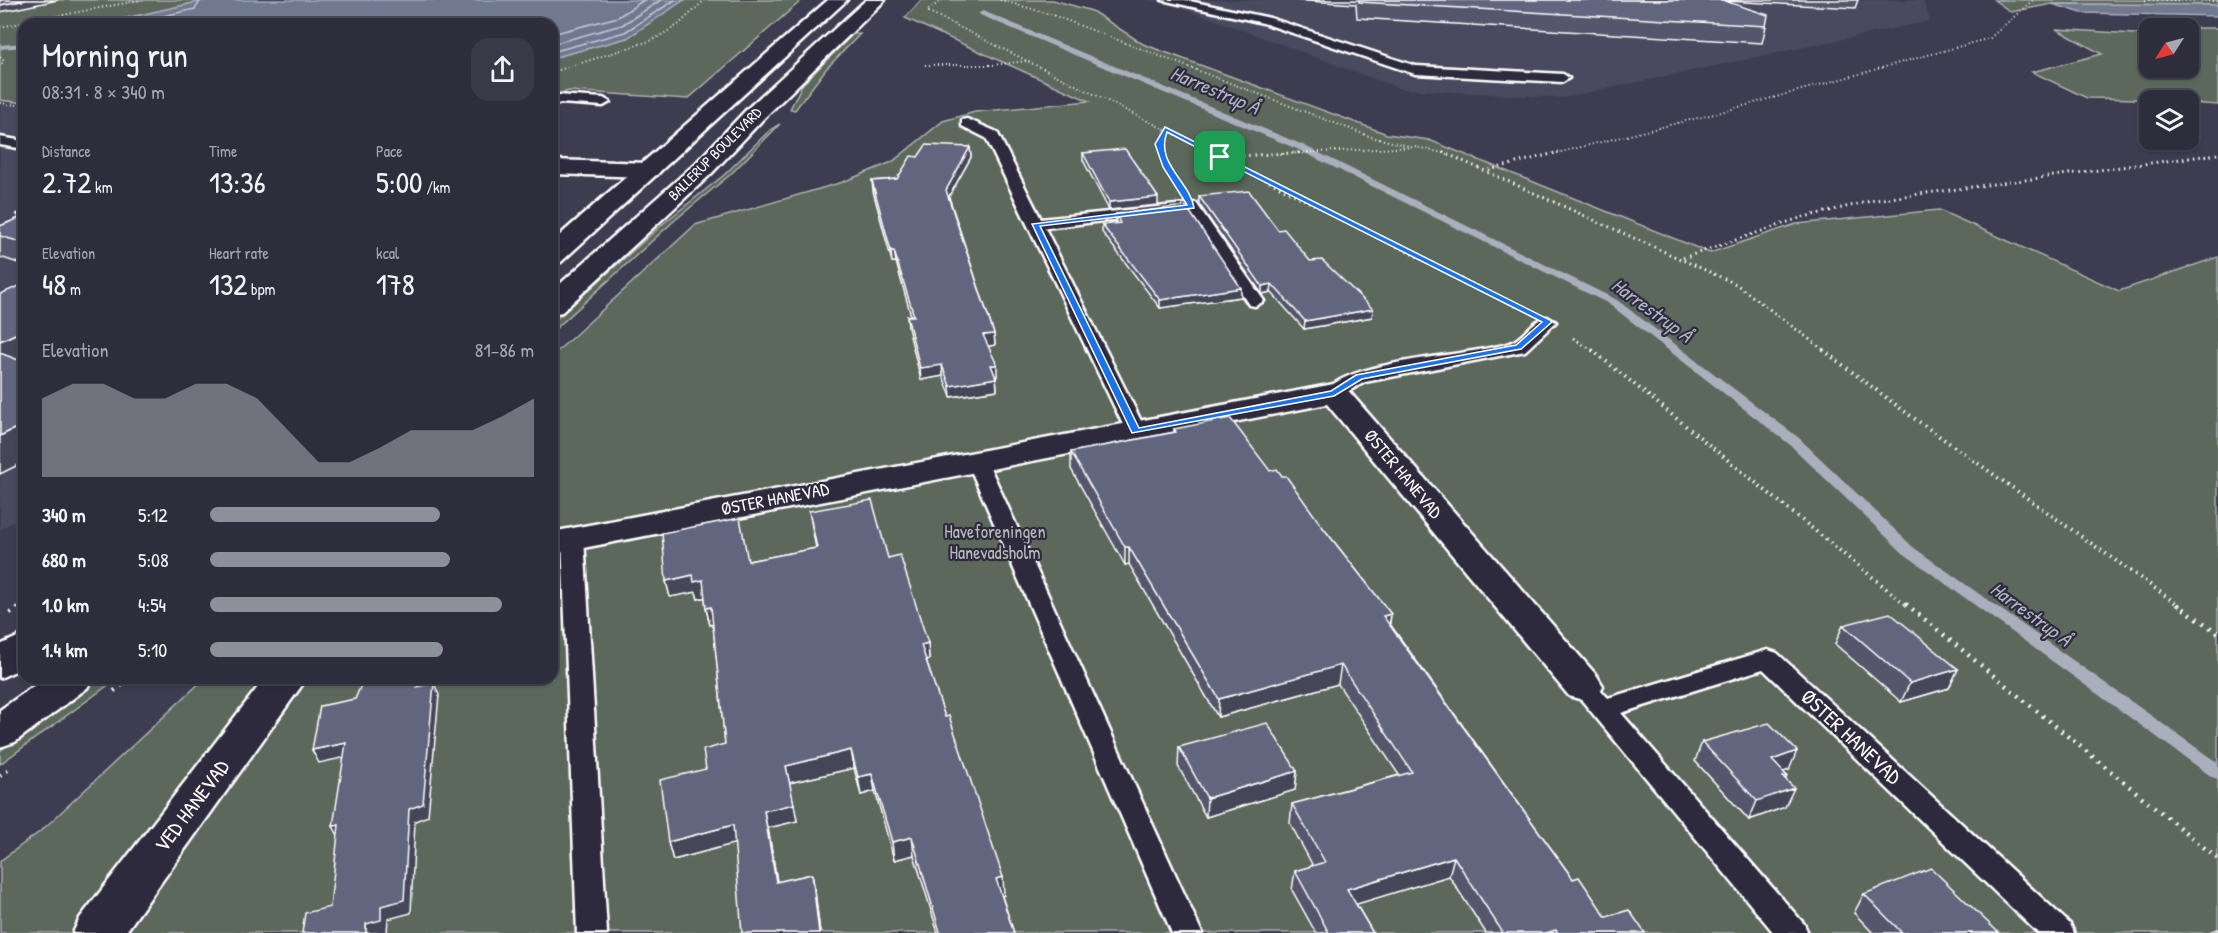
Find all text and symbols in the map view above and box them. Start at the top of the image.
north arrow [2139,18,2199,78]
map controls [2139,18,2199,150]
text: Morning run [42,33,188,77]
button: share [471,38,534,101]
water label: Harrestrup Å [1166,59,1265,122]
text: 08:31 · 8 × 340 m [42,78,165,105]
button: layers [2139,90,2199,150]
street label: BALLERUP BOULEVARD [663,102,767,205]
pin [1194,131,1245,182]
text: Distance [42,140,91,162]
text: Time [209,140,237,162]
text: Pace [376,140,403,162]
icon: arrive [1203,140,1236,173]
text: 2.72 [42,162,91,202]
text: 13:36 [209,162,266,202]
text: 5:00 [376,162,423,202]
text: km [91,176,113,198]
text: /km [423,176,451,198]
text: Elevation [42,242,95,264]
text: Heart rate [209,242,269,264]
text: kcal [376,242,399,264]
text: 48 [42,264,66,304]
text: 132 [209,264,247,304]
text: 178 [376,264,415,304]
water label: Harrestrup Å [1606,271,1699,350]
text: m [66,278,81,300]
text: bpm [247,278,275,300]
text: Elevation [42,336,108,363]
text: 81–86 m [475,336,534,363]
street label: ØSTER HANEVAD [1359,424,1448,524]
street label: ØSTER HANEVAD [719,476,831,521]
text: 340 m [42,501,86,528]
text: 5:12 [138,501,168,528]
park label: Haveforeningen Hanevadsholm [944,519,1046,565]
text: 680 m [42,546,86,573]
text: 5:08 [138,546,169,573]
water label: Harrestrup Å [1985,575,2078,654]
text: 1.0 km [42,591,89,618]
text: 4:54 [138,591,166,618]
text: 1.4 km [42,636,88,663]
text: 5:10 [138,636,167,663]
street label: ØSTER HANEVAD [1795,683,1908,791]
street label: VED HANEVAD [147,754,236,858]

